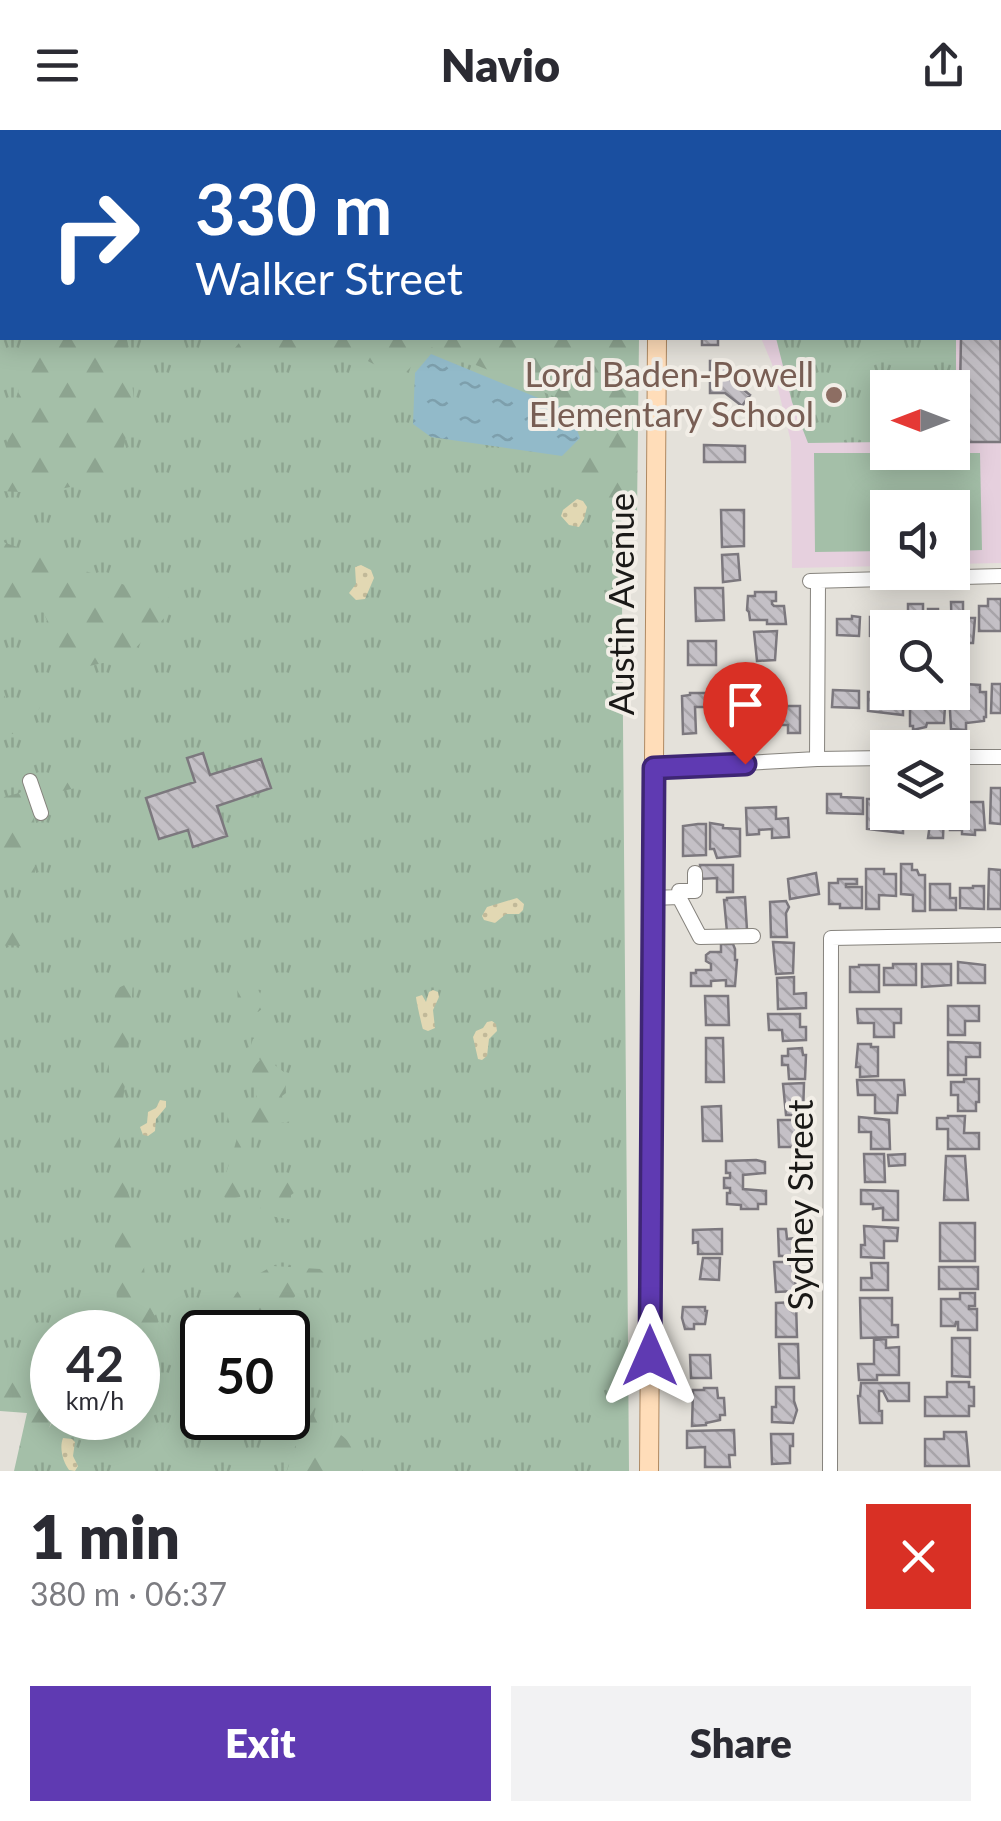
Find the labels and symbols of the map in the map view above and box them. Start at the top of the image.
place label: Lord Baden-Powell Elementary School [525,352,814,434]
north arrow [870,370,970,470]
marker: Lord Baden-Powell Elementary School [823,384,845,406]
street label: Austin Avenue [599,493,641,715]
pin [703,662,788,765]
street label: Sydney Street [778,1099,820,1311]
position arrow [598,1304,702,1408]
speed limit sign: 50 [180,1310,310,1440]

